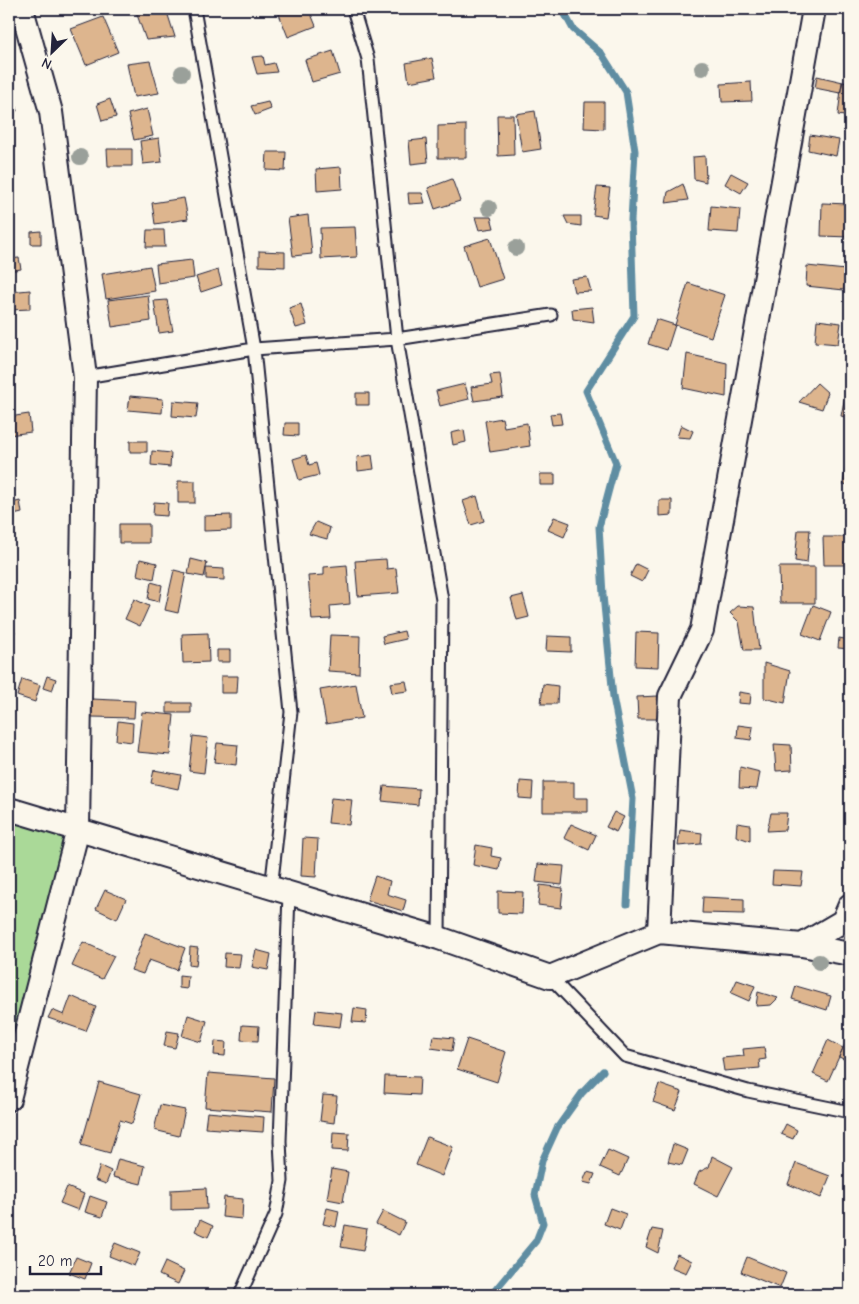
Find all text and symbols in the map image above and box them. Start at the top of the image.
north arrow [28,28,78,78]
text: N [39,54,54,73]
scale bar [30,1244,101,1276]
text: 20 m [38,1252,72,1270]

